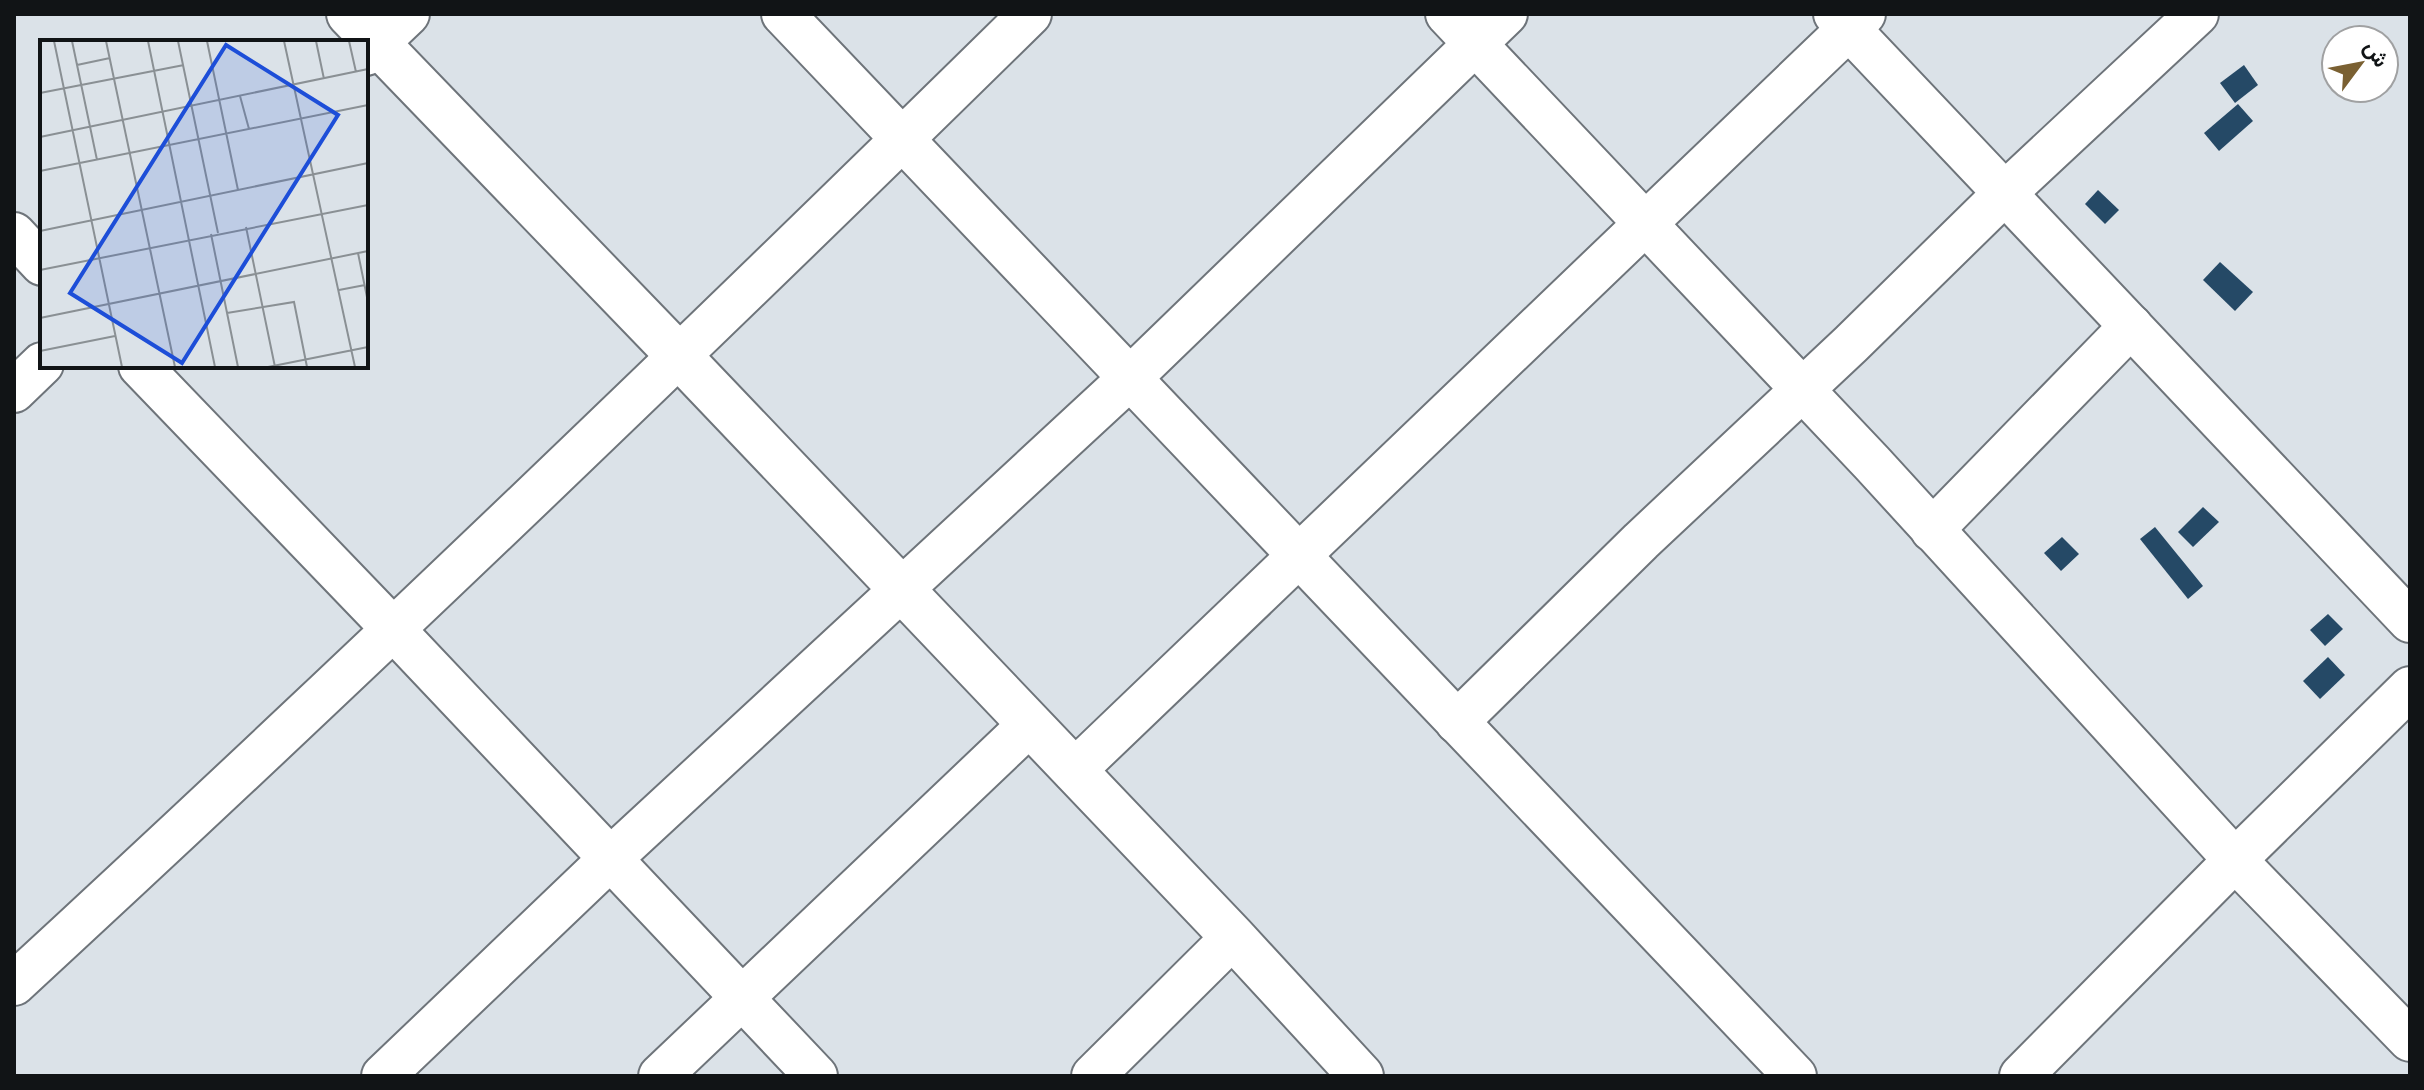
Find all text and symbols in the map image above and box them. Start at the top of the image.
north arrow [2320,24,2400,104]
text: ش [2357,33,2399,73]
inset map [40,40,368,368]

